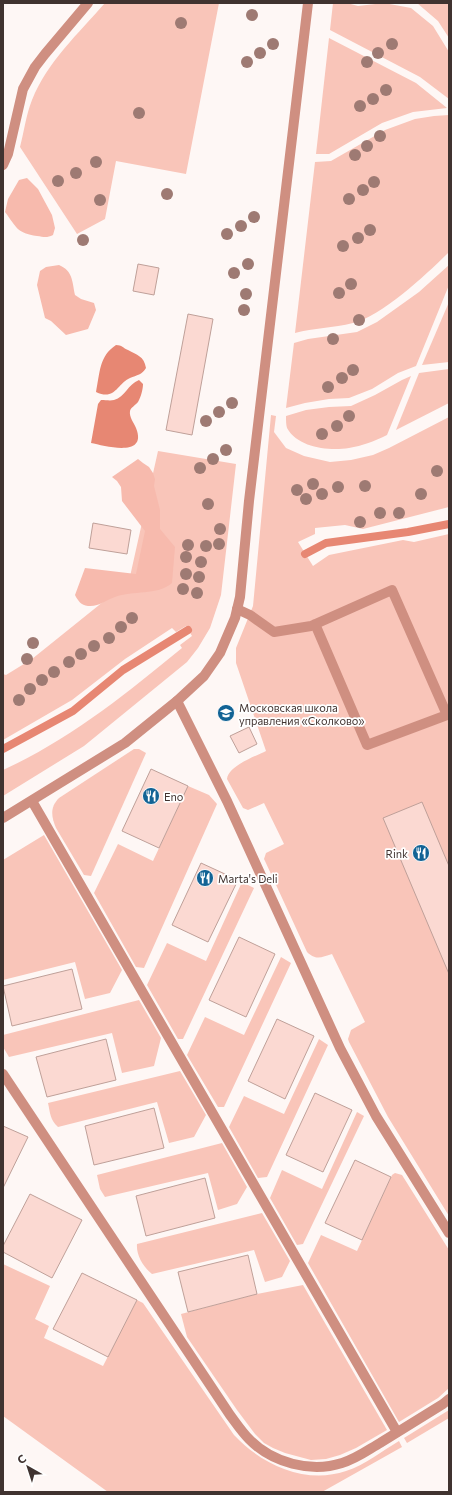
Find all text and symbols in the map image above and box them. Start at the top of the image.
place label: Московская школа управления «Сколково» [239,701,364,727]
school or university icon: Московская школа управления «Сколково» [216,703,236,723]
restaurant icon: Eno [141,786,161,806]
place label: Eno [164,790,184,803]
restaurant icon: Rink [411,843,431,863]
place label: Rink [386,847,408,860]
restaurant icon: Marta's Deli [195,868,215,888]
place label: Marta's Deli [218,872,278,885]
north arrow [8,1447,48,1487]
text: С [14,1451,29,1466]

